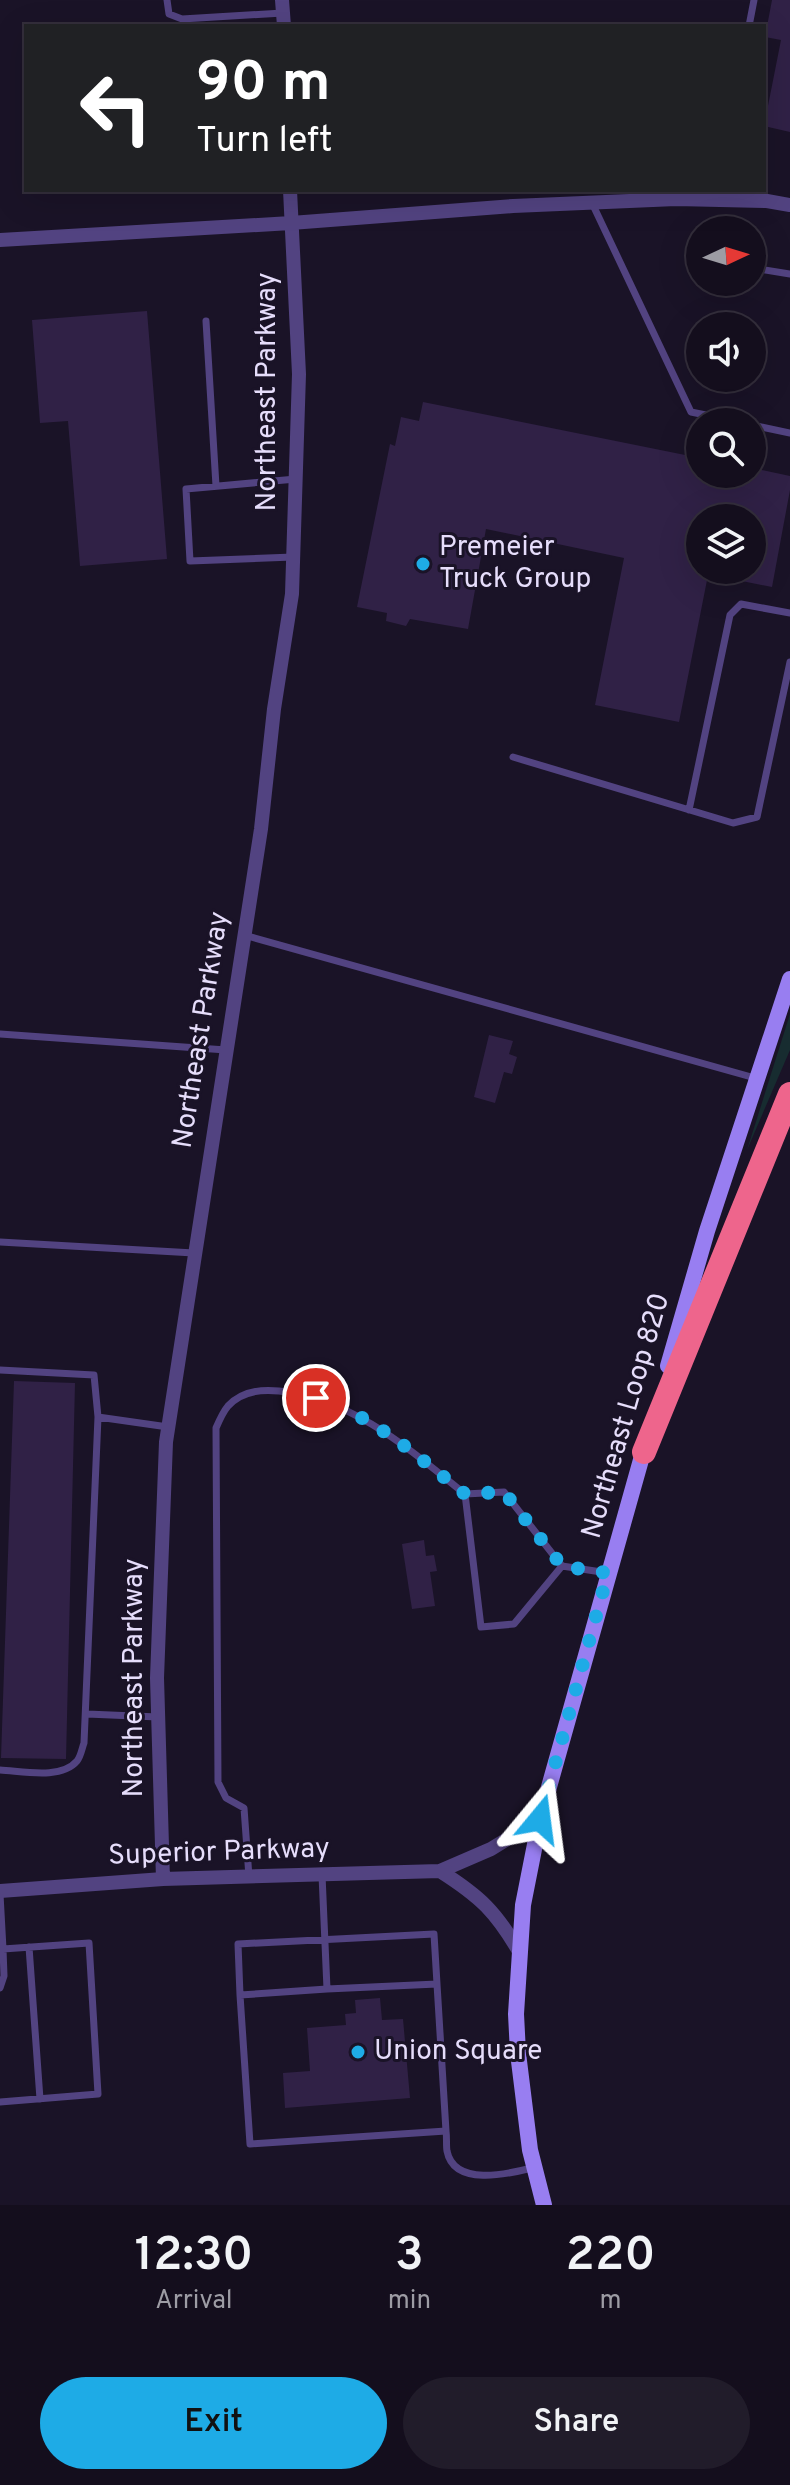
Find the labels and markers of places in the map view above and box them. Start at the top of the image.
place label: Premeier Truck Group [439,530,591,598]
marker: Premeier Truck Group [414,555,432,573]
pin [282,1364,350,1432]
place label: Union Square [374,2034,542,2070]
marker: Union Square [349,2043,367,2061]

